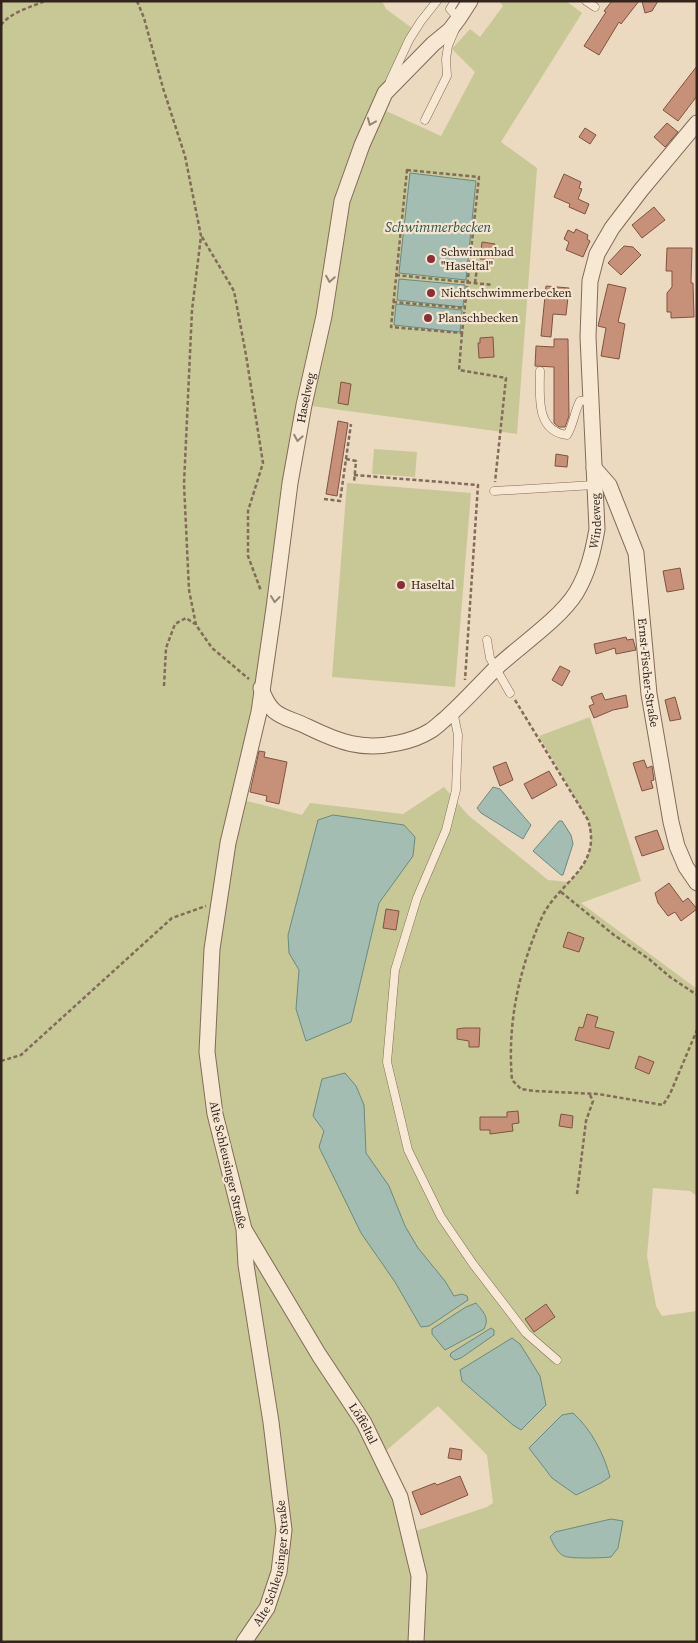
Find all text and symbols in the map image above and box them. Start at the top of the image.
one-way arrow [367,117,377,126]
water label: Schwimmerbecken [385,217,491,237]
place label: Schwimmbad "Haseltal" [441,244,514,274]
marker: Schwimmbad "Haseltal" [425,253,437,265]
one-way arrow [325,274,335,283]
place label: Nichtschwimmerbecken [441,285,572,301]
marker: Nichtschwimmerbecken [425,287,437,299]
place label: Planschbecken [438,310,518,326]
marker: Planschbecken [422,312,434,324]
street label: Haselweg [293,371,319,424]
one-way arrow [293,434,303,442]
street label: Windeweg [585,493,605,551]
place label: Haseltal [411,577,455,593]
marker: Haseltal [395,579,407,591]
one-way arrow [270,595,281,603]
street label: Ernst-Fischer-Straße [634,617,663,728]
street label: Alte Schleusinger Straße [206,1100,250,1230]
street label: Löffeltal [345,1400,381,1447]
street label: Alte Schleusinger Straße [249,1499,292,1629]

